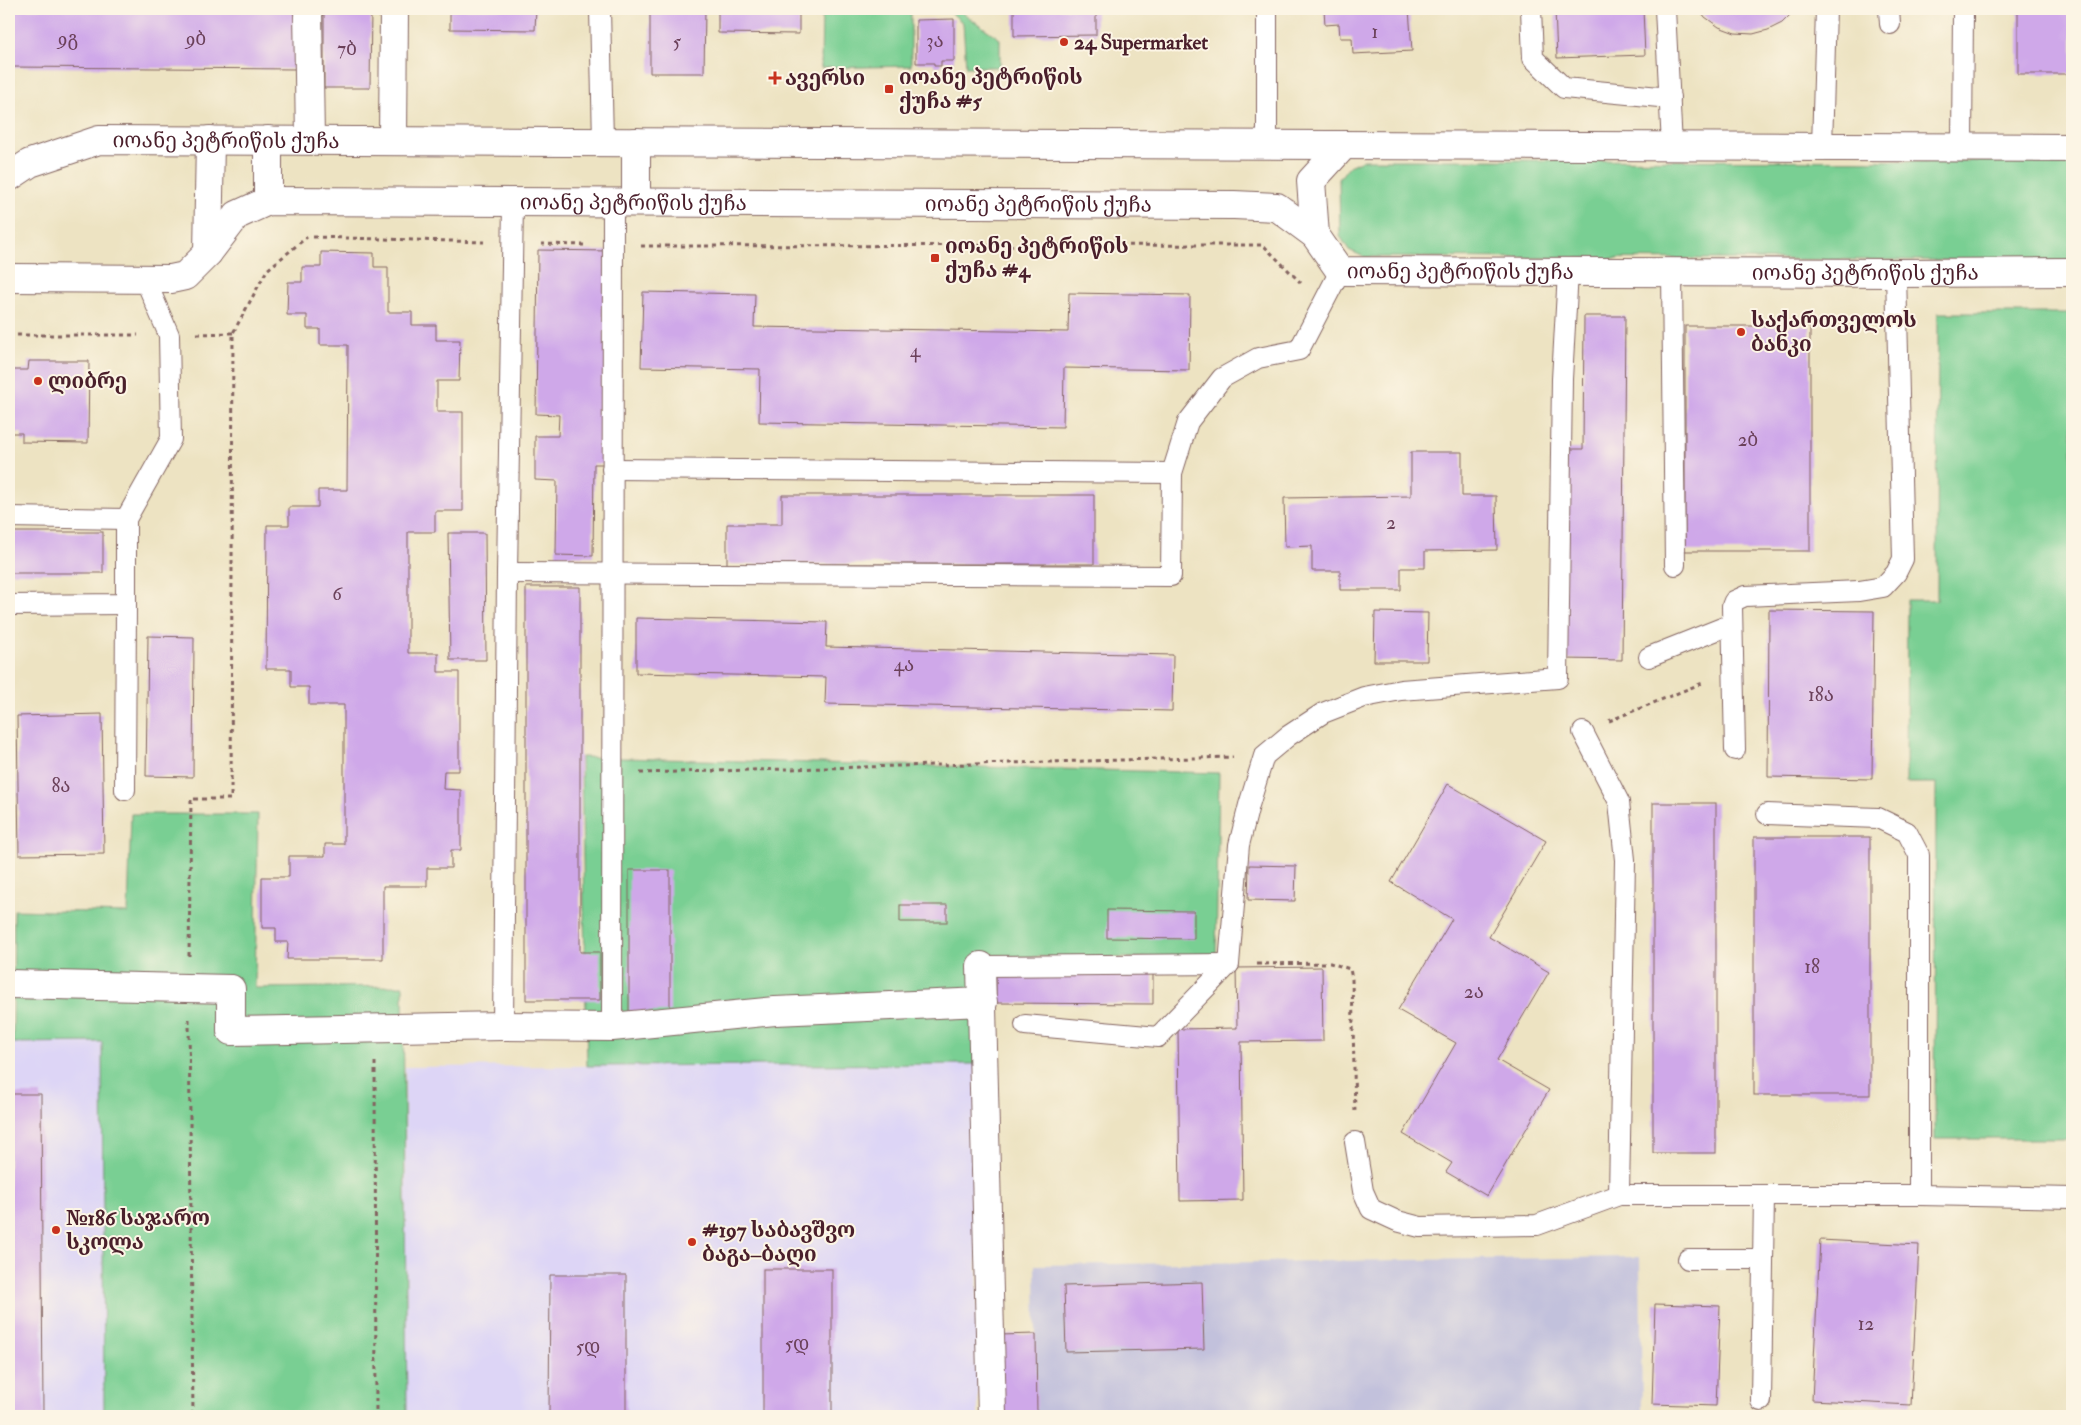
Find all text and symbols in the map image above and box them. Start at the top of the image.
house number: 1 [1372,20,1378,44]
house number: 9გ [56,27,78,51]
house number: 9ბ [184,27,206,51]
house number: 3ა [926,29,944,53]
place label: 24 Supermarket [1074,29,1208,56]
house number: 5 [673,30,682,54]
marker: 24 Supermarket [1058,36,1070,48]
house number: 7ბ [337,37,357,61]
place label: იოანე პეტრიწის ქუჩა #5 [899,64,1083,115]
place label: ავერსი [785,65,865,92]
marker: ავერსი [769,72,781,84]
marker: იოანე პეტრიწის ქუჩა #5 [883,83,895,95]
street label: იოანე პეტრიწის ქუჩა [112,127,340,155]
street label: იოანე პეტრიწის ქუჩა [520,189,747,217]
street label: იოანე პეტრიწის ქუჩა [925,191,1152,219]
place label: იოანე პეტრიწის ქუჩა #4 [945,233,1129,284]
marker: იოანე პეტრიწის ქუჩა #4 [929,252,941,264]
street label: იოანე პეტრიწის ქუჩა [1347,258,1574,286]
street label: იოანე პეტრიწის ქუჩა [1752,259,1979,287]
place label: საქართველოს ბანკი [1751,307,1917,358]
marker: საქართველოს ბანკი [1735,326,1747,338]
house number: 4 [910,339,921,363]
place label: ლიბრე [48,368,127,395]
marker: ლიბრე [32,375,44,387]
house number: 2ბ [1738,428,1758,452]
house number: 2 [1386,511,1396,535]
house number: 6 [332,582,343,606]
house number: 4ა [894,653,914,677]
house number: 18ა [1808,683,1834,707]
house number: 8ა [51,774,71,798]
house number: 18 [1804,955,1820,979]
house number: 2ა [1464,980,1484,1004]
place label: №186 საჯარო სკოლა [66,1205,210,1256]
place label: #197 საბავშვო ბაგა–ბაღი [702,1217,855,1268]
marker: №186 საჯარო სკოლა [50,1224,62,1236]
marker: #197 საბავშვო ბაგა–ბაღი [686,1236,698,1248]
house number: 12 [1858,1312,1874,1336]
house number: 5დ [785,1332,809,1356]
house number: 5დ [576,1335,600,1359]

